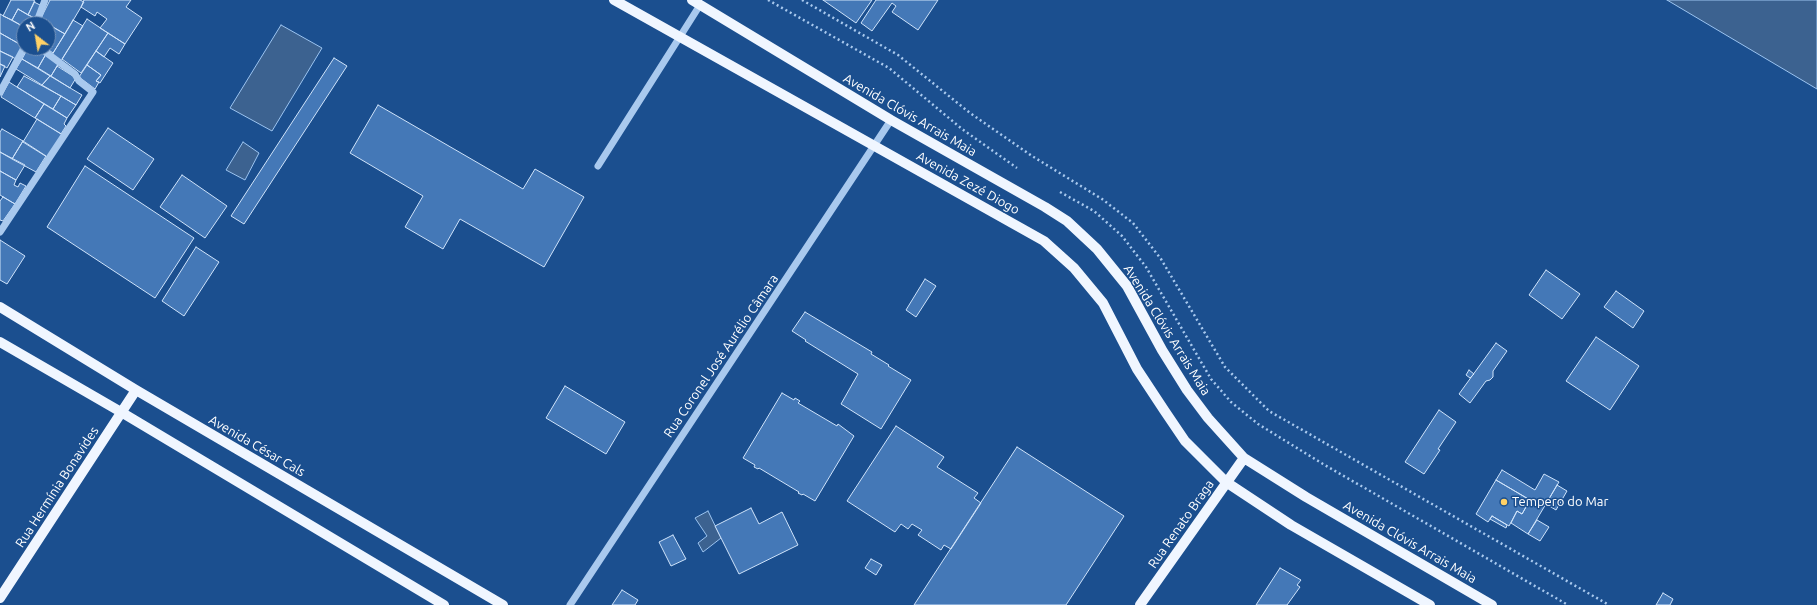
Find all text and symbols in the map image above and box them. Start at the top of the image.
north arrow [16,16,56,56]
text: N [24,19,37,34]
street label: Avenida Clóvis Arrais Maia [841,70,979,160]
street label: Avenida Zezé Diogo [914,148,1022,218]
street label: Avenida Clóvis Arrais Maia [1120,262,1214,398]
street label: Rua Coronel José Aurélio Câmara [660,272,782,440]
street label: Avenida César Cals [206,412,308,480]
street label: Rua Hermínia Bonavides [12,424,102,550]
street label: Rua Renato Braga [1145,477,1217,571]
place label: Tempero do Mar [1512,494,1608,510]
street label: Avenida Clóvis Arrais Maia [1341,497,1479,587]
marker: Tempero do Mar [1499,497,1509,507]

